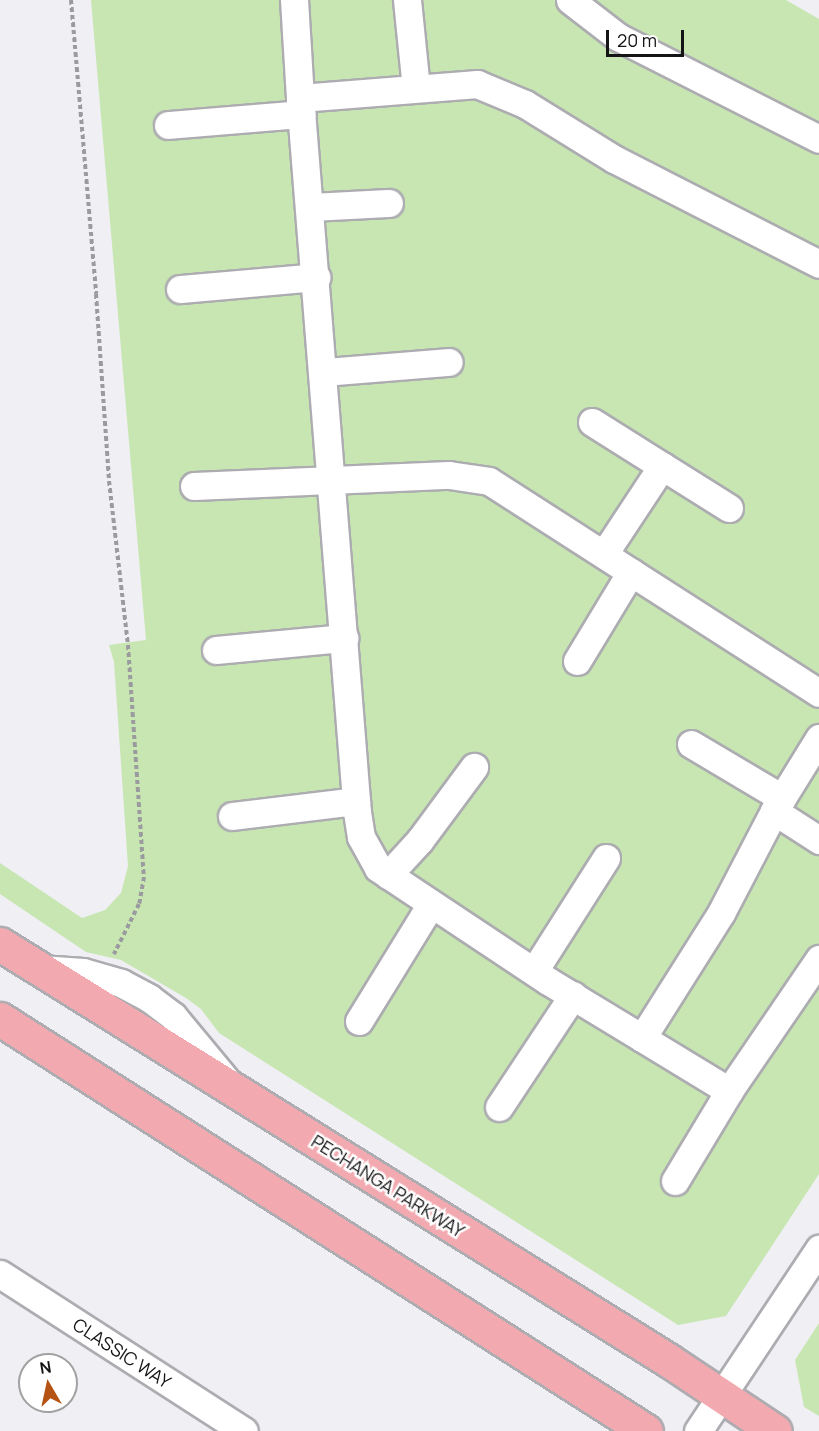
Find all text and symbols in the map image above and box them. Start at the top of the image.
scale bar [609,18,687,56]
text: 20 m [617,28,657,52]
street label: PECHANGA PARKWAY [308,1130,468,1242]
street label: CLASSIC WAY [69,1313,175,1393]
north arrow [18,1353,78,1413]
text: N [38,1355,53,1379]

